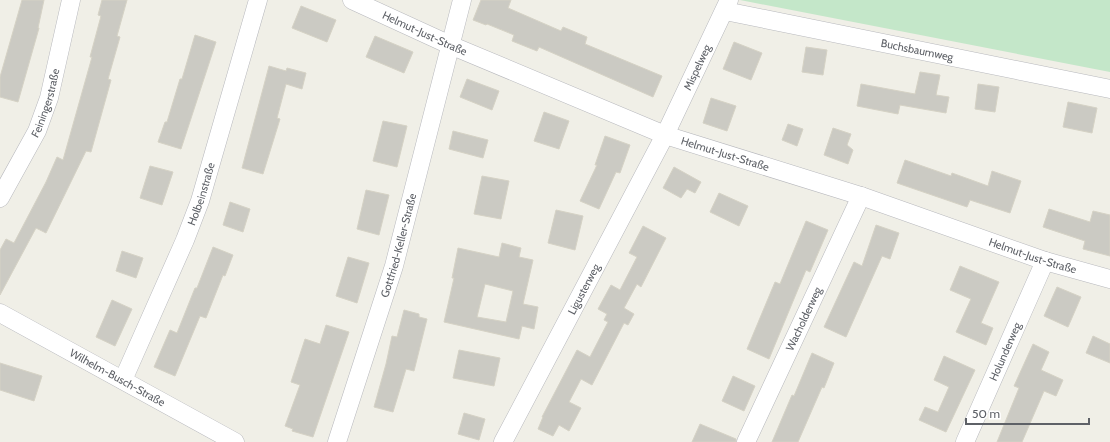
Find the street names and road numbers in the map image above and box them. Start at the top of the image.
street label: Helmut-Just-Straße [380,8,470,59]
street label: Buchsbaumweg [880,36,955,64]
street label: Mispelweg [680,42,714,93]
street label: Feiningerstraße [28,67,62,140]
street label: Helmut-Just-Straße [679,133,771,174]
street label: Holbeinstraße [184,160,218,227]
street label: Gottfried-Keller-Straße [377,192,419,299]
street label: Helmut-Just-Straße [987,235,1078,277]
street label: Ligusterweg [565,261,603,317]
street label: Wacholderweg [783,284,825,353]
street label: Holunderweg [986,320,1024,383]
street label: Wilhelm-Busch-Straße [67,346,168,409]

